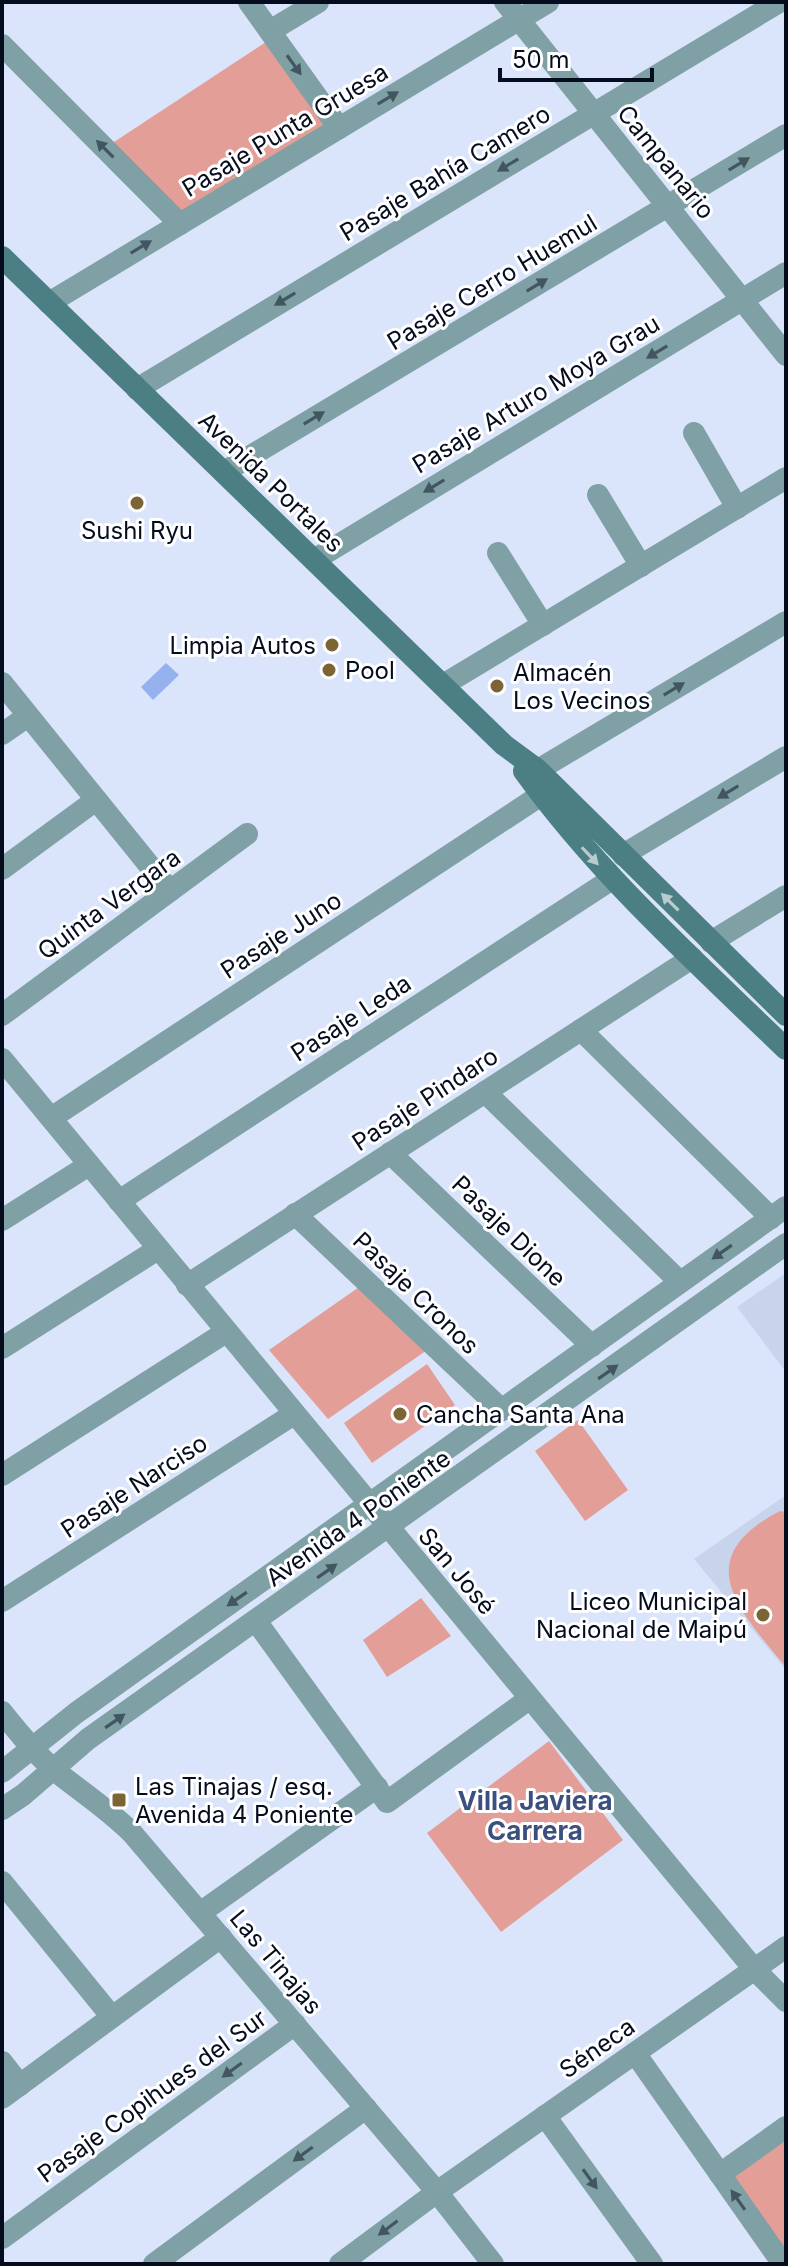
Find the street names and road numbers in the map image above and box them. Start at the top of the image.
street label: Pasaje Punta Gruesa [177,57,393,203]
street label: Pasaje Bahía Camero [335,99,555,247]
street label: Campanario [611,99,721,225]
street label: Pasaje Cerro Huemul [382,208,602,356]
street label: Pasaje Arturo Moya Grau [407,309,665,479]
street label: Avenida Portales [193,406,349,558]
street label: Quinta Vergara [32,842,186,966]
street label: Pasaje Juno [215,885,347,985]
street label: Pasaje Leda [286,968,416,1068]
street label: Pasaje Pindaro [347,1041,503,1157]
street label: Pasaje Dione [446,1169,572,1293]
street label: Pasaje Cronos [347,1226,485,1360]
street label: Pasaje Narciso [56,1428,212,1544]
street label: Avenida 4 Poniente [260,1443,456,1593]
street label: San José [412,1522,502,1620]
street label: Las Tinajas [224,1904,328,2020]
street label: Pasaje Copihues del Sur [32,2003,272,2189]
street label: Séneca [554,2012,640,2084]

